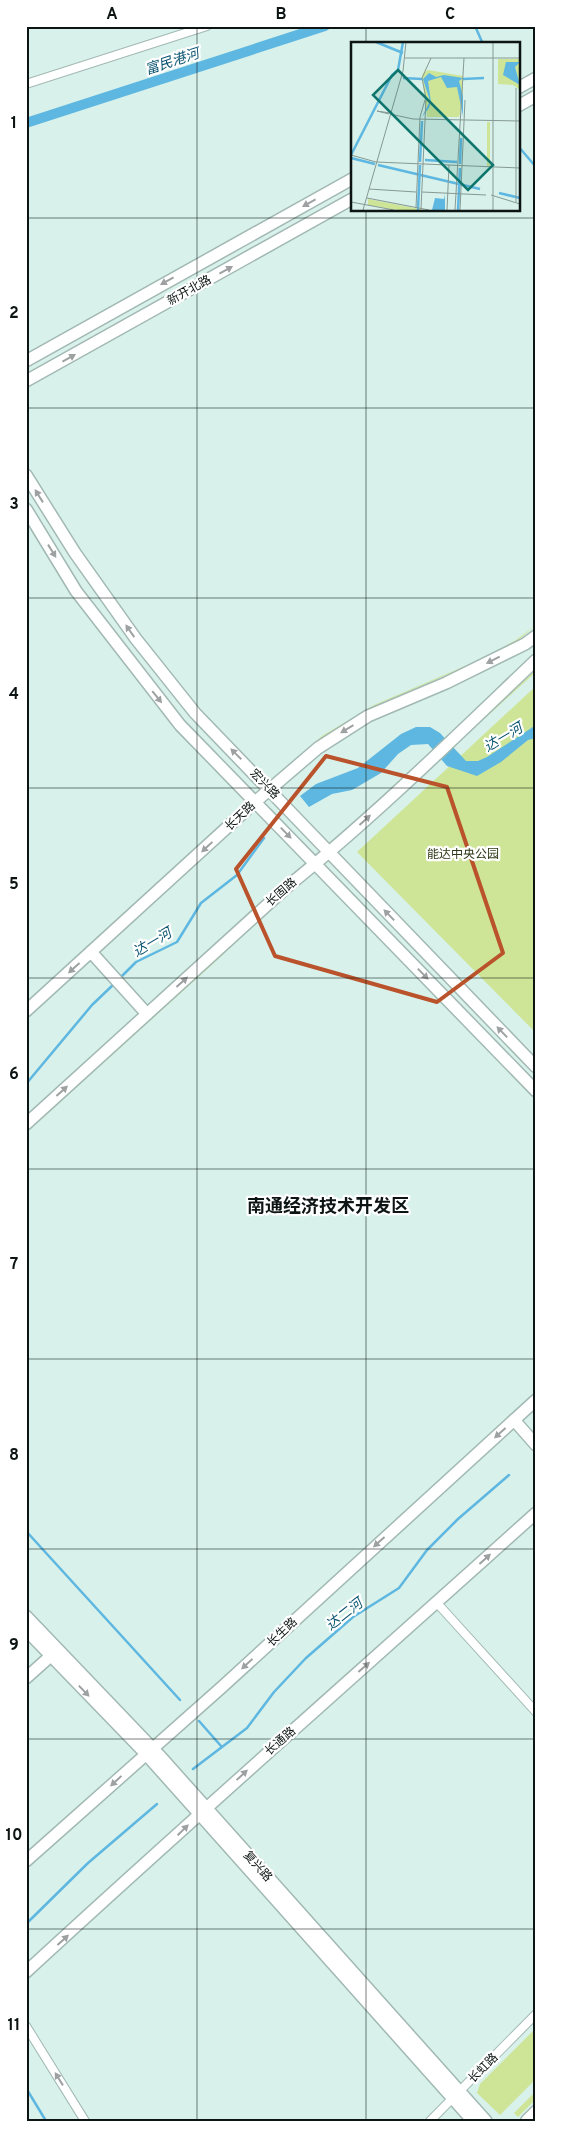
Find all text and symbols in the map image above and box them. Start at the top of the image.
text: A [106,5,118,25]
text: B [275,5,287,25]
text: C [445,5,455,25]
inset map [351,42,520,211]
water label: 富民港河 [143,45,205,79]
text: 1 [11,114,17,134]
one-way arrow [302,199,317,207]
one-way arrow [219,266,233,274]
street label: 新开北路 [165,272,214,310]
one-way arrow [160,277,174,286]
text: 2 [9,304,19,324]
one-way arrow [62,353,76,362]
one-way arrow [35,489,44,503]
text: 3 [9,495,19,515]
one-way arrow [47,544,56,558]
one-way arrow [125,624,135,638]
one-way arrow [486,656,501,664]
text: 4 [9,685,19,705]
one-way arrow [152,690,163,703]
water label: 达一河 [481,719,529,756]
one-way arrow [340,724,353,733]
one-way arrow [230,748,242,760]
street label: 宏兴路 [246,766,283,803]
street label: 长天路 [222,799,259,835]
one-way arrow [358,814,370,826]
one-way arrow [280,826,292,838]
one-way arrow [201,841,213,853]
park label: 能达中央公园 [427,847,499,863]
text: 5 [9,875,19,895]
street label: 长固路 [263,875,300,911]
one-way arrow [383,909,395,921]
water label: 达一河 [130,924,178,961]
one-way arrow [68,962,80,974]
one-way arrow [417,968,429,980]
one-way arrow [176,976,188,988]
one-way arrow [496,1026,508,1038]
text: 6 [9,1065,19,1085]
one-way arrow [56,1085,68,1097]
district label: 南通经济技术开发区 [247,1196,409,1219]
text: 7 [10,1255,18,1275]
one-way arrow [494,1427,506,1439]
text: 8 [9,1446,19,1466]
one-way arrow [373,1537,386,1548]
one-way arrow [479,1553,491,1565]
water label: 达二河 [323,1594,369,1635]
street label: 长生路 [264,1615,301,1651]
text: 9 [9,1636,19,1656]
one-way arrow [241,1658,253,1670]
one-way arrow [357,1662,370,1673]
one-way arrow [78,1685,90,1697]
street label: 长通路 [262,1724,299,1760]
one-way arrow [236,1769,248,1781]
one-way arrow [110,1775,123,1786]
one-way arrow [177,1825,189,1837]
text: 10 [6,1826,22,1846]
street label: 复兴路 [239,1848,275,1885]
one-way arrow [56,1934,69,1945]
text: 11 [8,2016,20,2036]
street label: 长虹路 [465,2050,502,2087]
one-way arrow [55,2073,64,2086]

